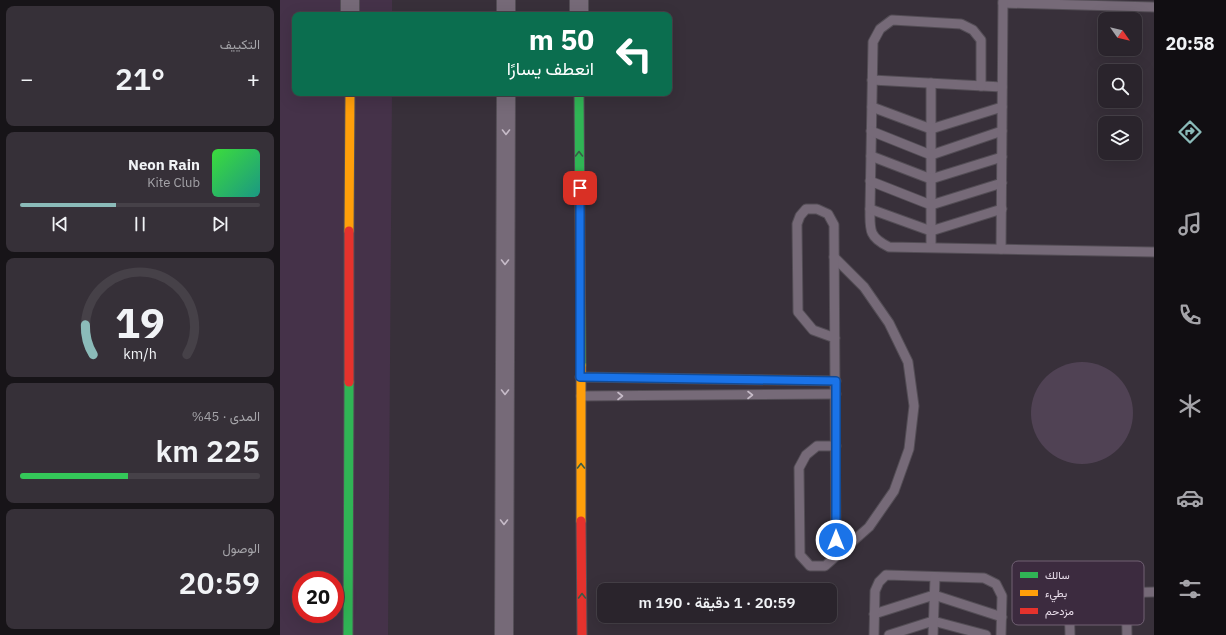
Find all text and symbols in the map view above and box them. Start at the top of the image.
north arrow [1098,12,1142,56]
map controls [1098,12,1142,160]
text: 50 m [529,21,594,58]
icon: left [608,28,660,80]
text: 20:58 [1165,32,1215,55]
text: التكييف [220,36,260,53]
text: انعطف يسارًا [507,57,594,80]
text: 21° [115,59,165,98]
text: − [20,64,33,93]
text: + [247,64,260,93]
button: search [1098,64,1142,108]
button: layers [1098,116,1142,160]
icon: directions [1176,118,1204,146]
one-way arrow [502,129,510,135]
one-way arrow [575,151,583,157]
text: Neon Rain [128,155,200,174]
pin [563,171,597,205]
text: Kite Club [147,174,200,191]
icon: arrive [569,177,591,199]
icon: music [1176,210,1204,238]
icon: previous [49,213,71,235]
icon: pause [129,213,151,235]
icon: next [209,213,231,235]
one-way arrow [501,259,509,265]
text: 19 [115,295,165,349]
icon: phone [1176,301,1204,329]
text: km/h [123,344,157,363]
one-way arrow [501,389,509,395]
one-way arrow [747,391,753,399]
one-way arrow [617,392,623,400]
icon: climate [1176,392,1204,420]
text: المدى · 45% [192,408,260,425]
text: 225 km [155,431,260,470]
one-way arrow [577,463,585,469]
icon: car [1176,484,1204,512]
one-way arrow [500,519,508,525]
position arrow [815,519,857,561]
text: الوصول [222,540,260,557]
legend [1012,561,1144,625]
text: 20:59 [178,563,260,602]
text: سالك [1045,568,1070,582]
speed limit sign: 20 [292,571,344,623]
icon: filters [1176,575,1204,603]
text: بطيء [1045,586,1067,603]
one-way arrow [578,593,586,599]
text: 20:59 · 1 دقيقة · 190 m [638,593,796,612]
text: مزدحم [1045,604,1074,619]

